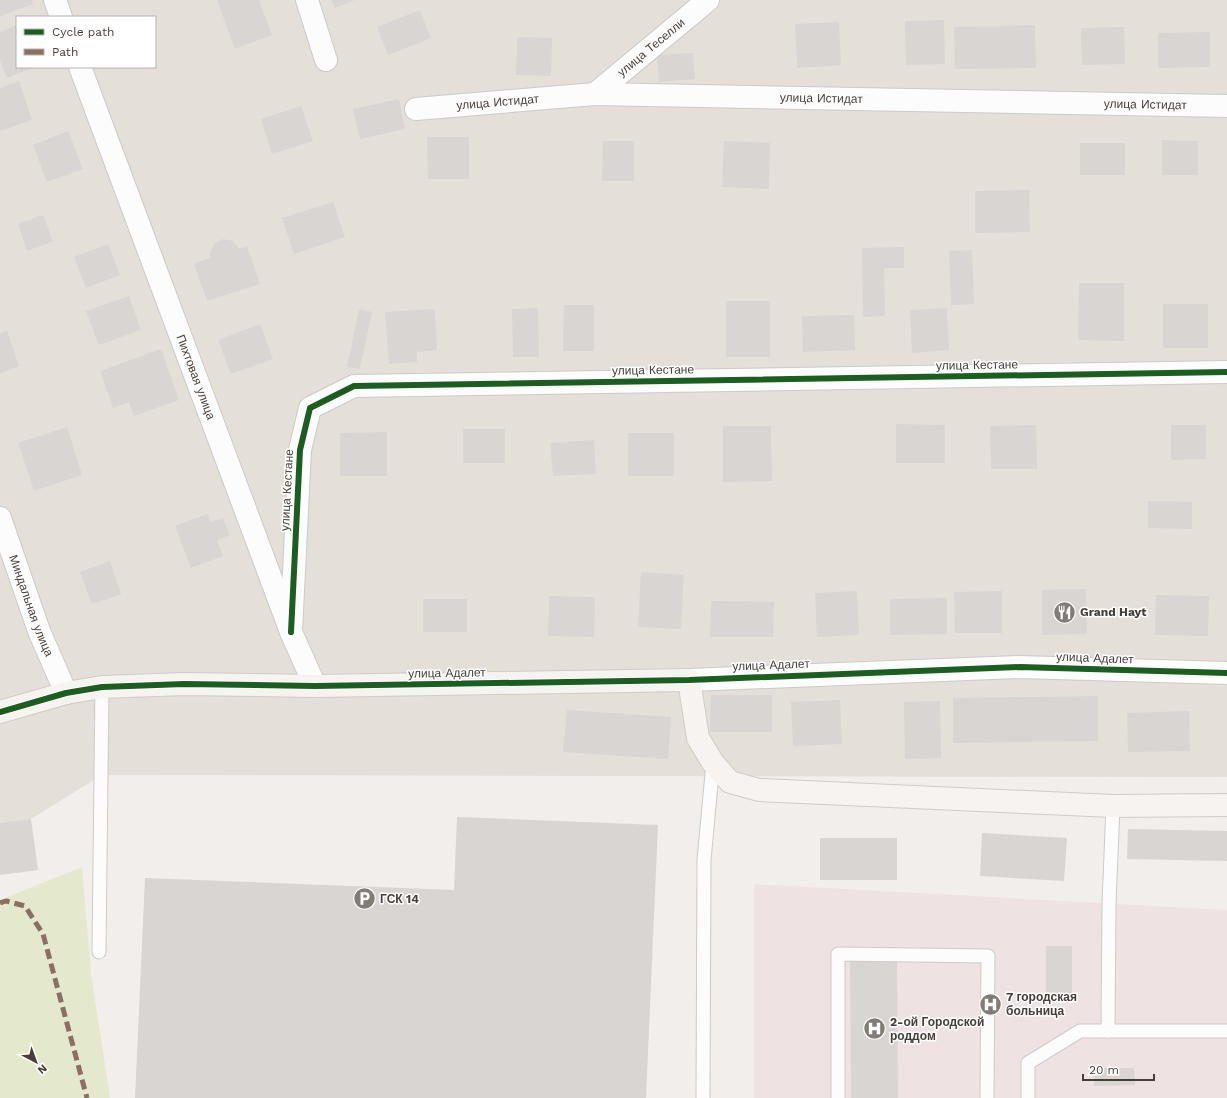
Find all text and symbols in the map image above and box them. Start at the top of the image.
street label: улица Теселли [615,15,688,79]
legend [16,16,156,68]
text: Cycle path [52,25,114,39]
text: Path [52,45,78,59]
street label: улица Истидат [780,91,863,106]
street label: улица Истидат [456,92,540,113]
street label: улица Истидат [1104,97,1187,112]
street label: Пихтовая улица [174,333,218,422]
street label: улица Кестане [936,357,1018,373]
street label: улица Кестане [612,362,694,378]
street label: улица Кестане [278,448,296,531]
street label: Миндальная улица [6,553,56,659]
restaurant icon: Grand Hayt [1051,599,1077,625]
place label: Grand Hayt [1080,605,1147,619]
street label: улица Адалет [1056,650,1134,666]
street label: улица Адалет [732,657,810,673]
street label: улица Адалет [408,665,486,681]
parking icon: ГСК 14 [351,886,377,912]
place label: ГСК 14 [380,892,419,906]
place label: 7 городская больница [1006,990,1077,1018]
hospital icon: 7 городская больница [978,991,1004,1017]
place label: 2-ой Городской роддом [890,1015,984,1043]
hospital icon: 2-ой Городской роддом [861,1016,887,1042]
north arrow [16,1042,56,1082]
scale bar [1083,1056,1154,1082]
text: N [35,1062,50,1077]
text: 20 m [1089,1063,1119,1077]

